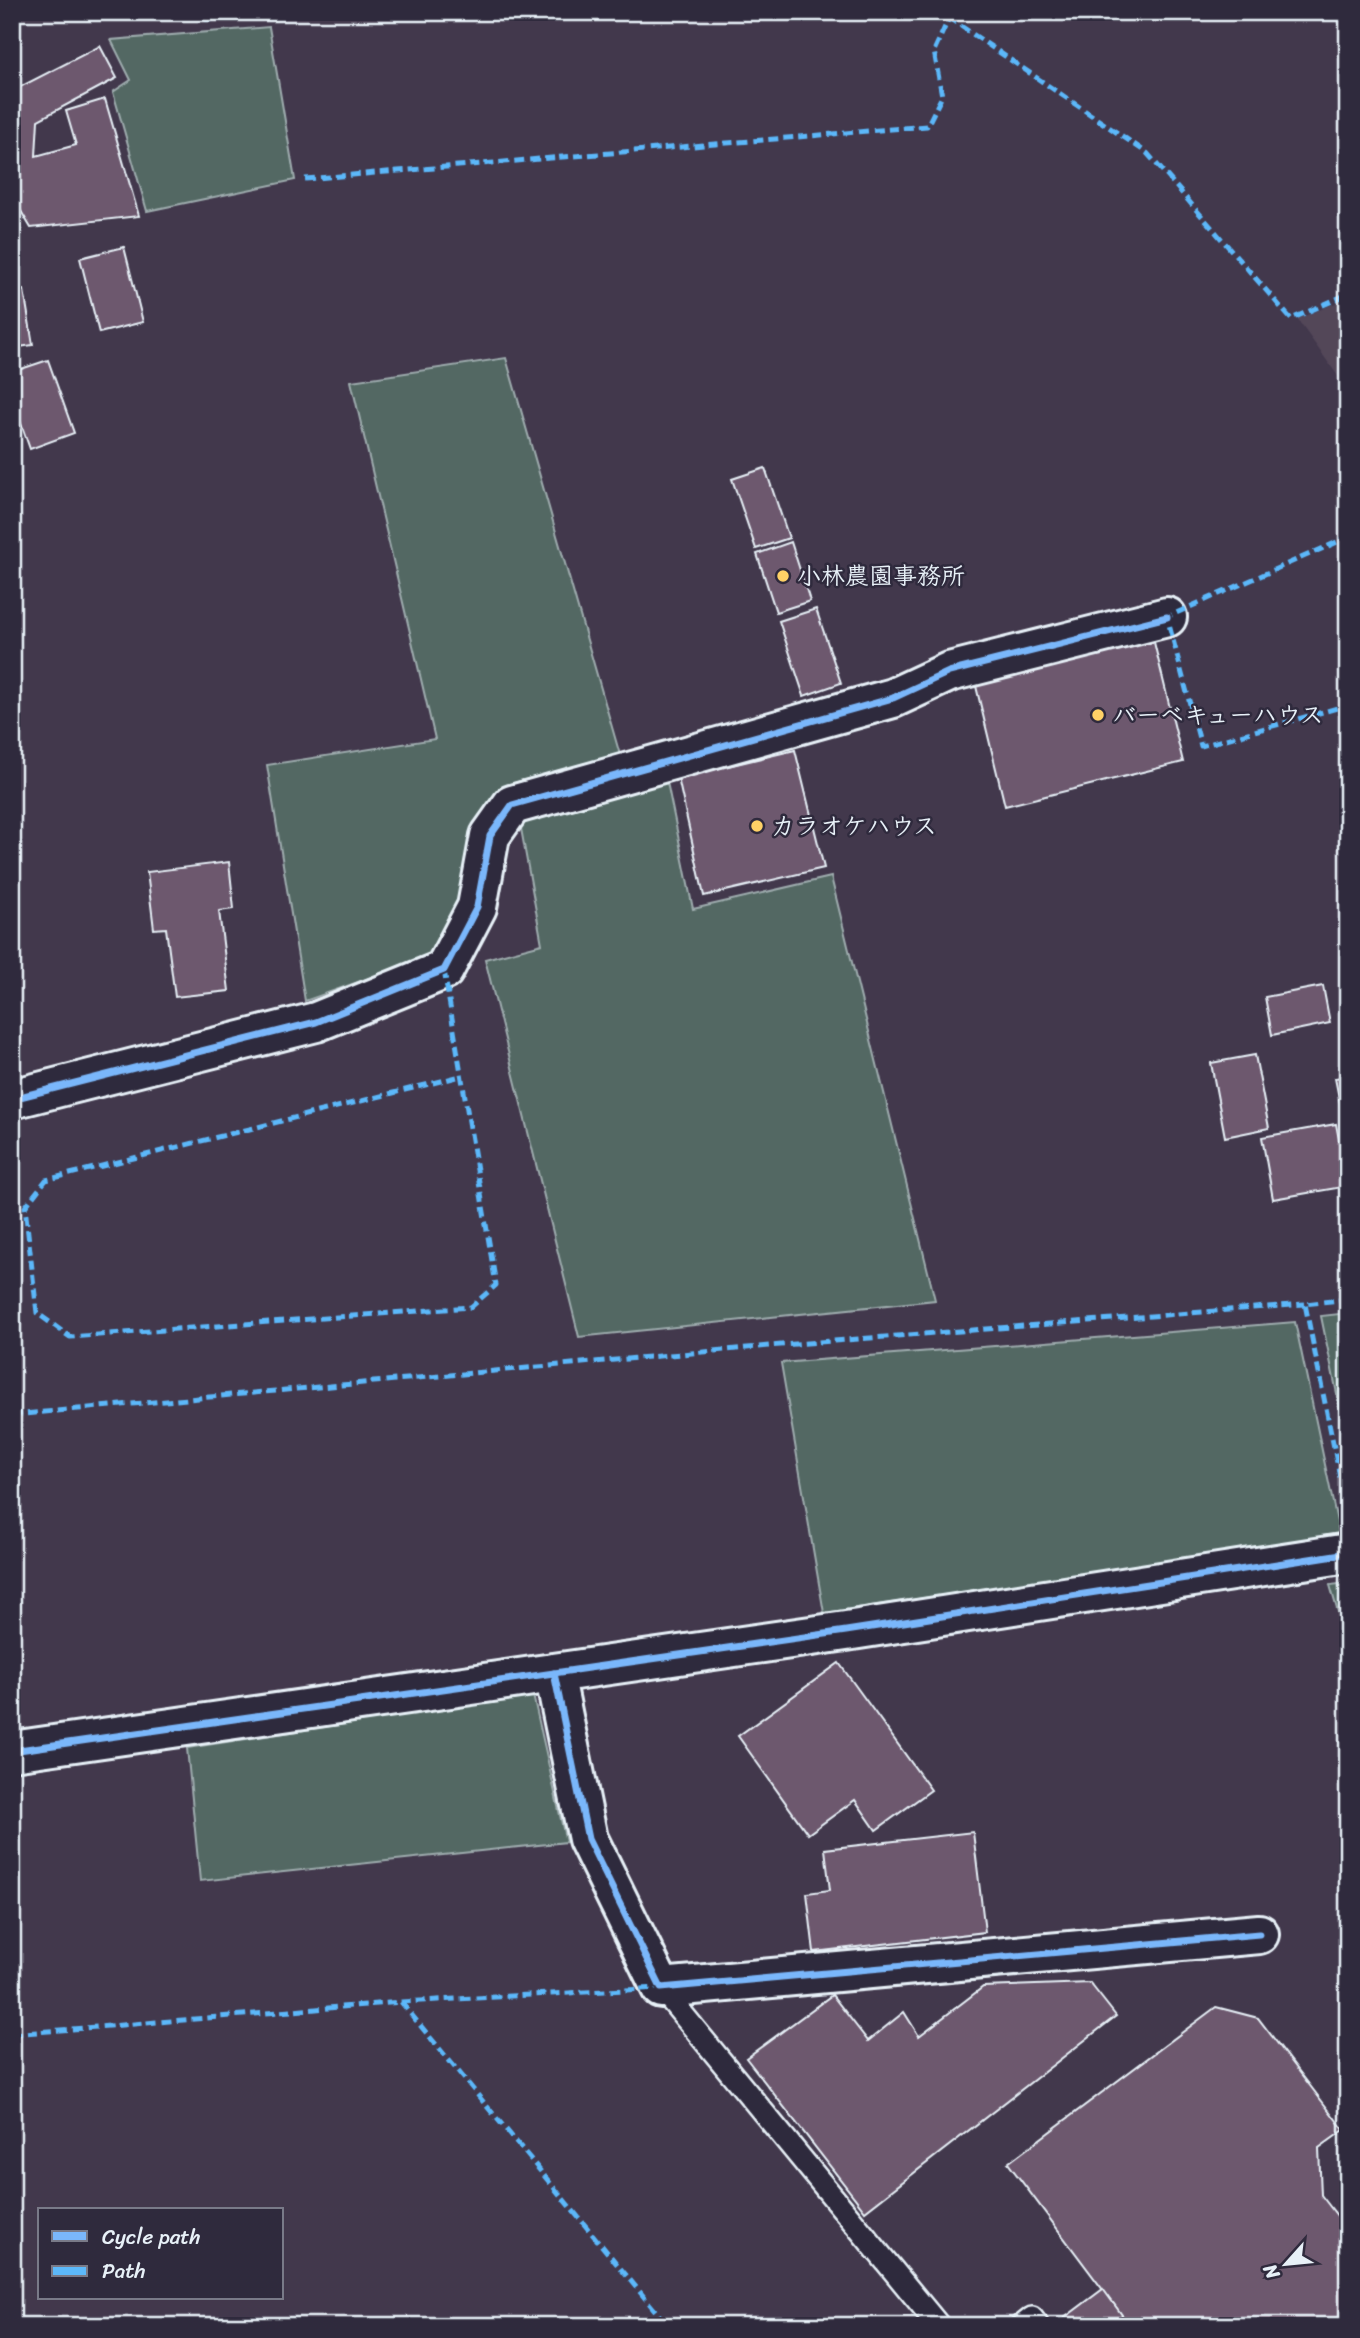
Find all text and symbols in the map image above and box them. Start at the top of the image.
place label: 小林農園事務所 [797,555,965,597]
marker: 小林農園事務所 [775,568,791,584]
place label: バーベキューハウス [1112,694,1324,736]
marker: バーベキューハウス [1090,707,1106,723]
place label: カラオケハウス [771,805,937,847]
marker: カラオケハウス [749,818,765,834]
legend [38,2208,284,2300]
text: Cycle path [102,2218,201,2256]
north arrow [1252,2230,1322,2300]
text: Path [102,2252,145,2290]
text: N [1253,2257,1289,2286]

